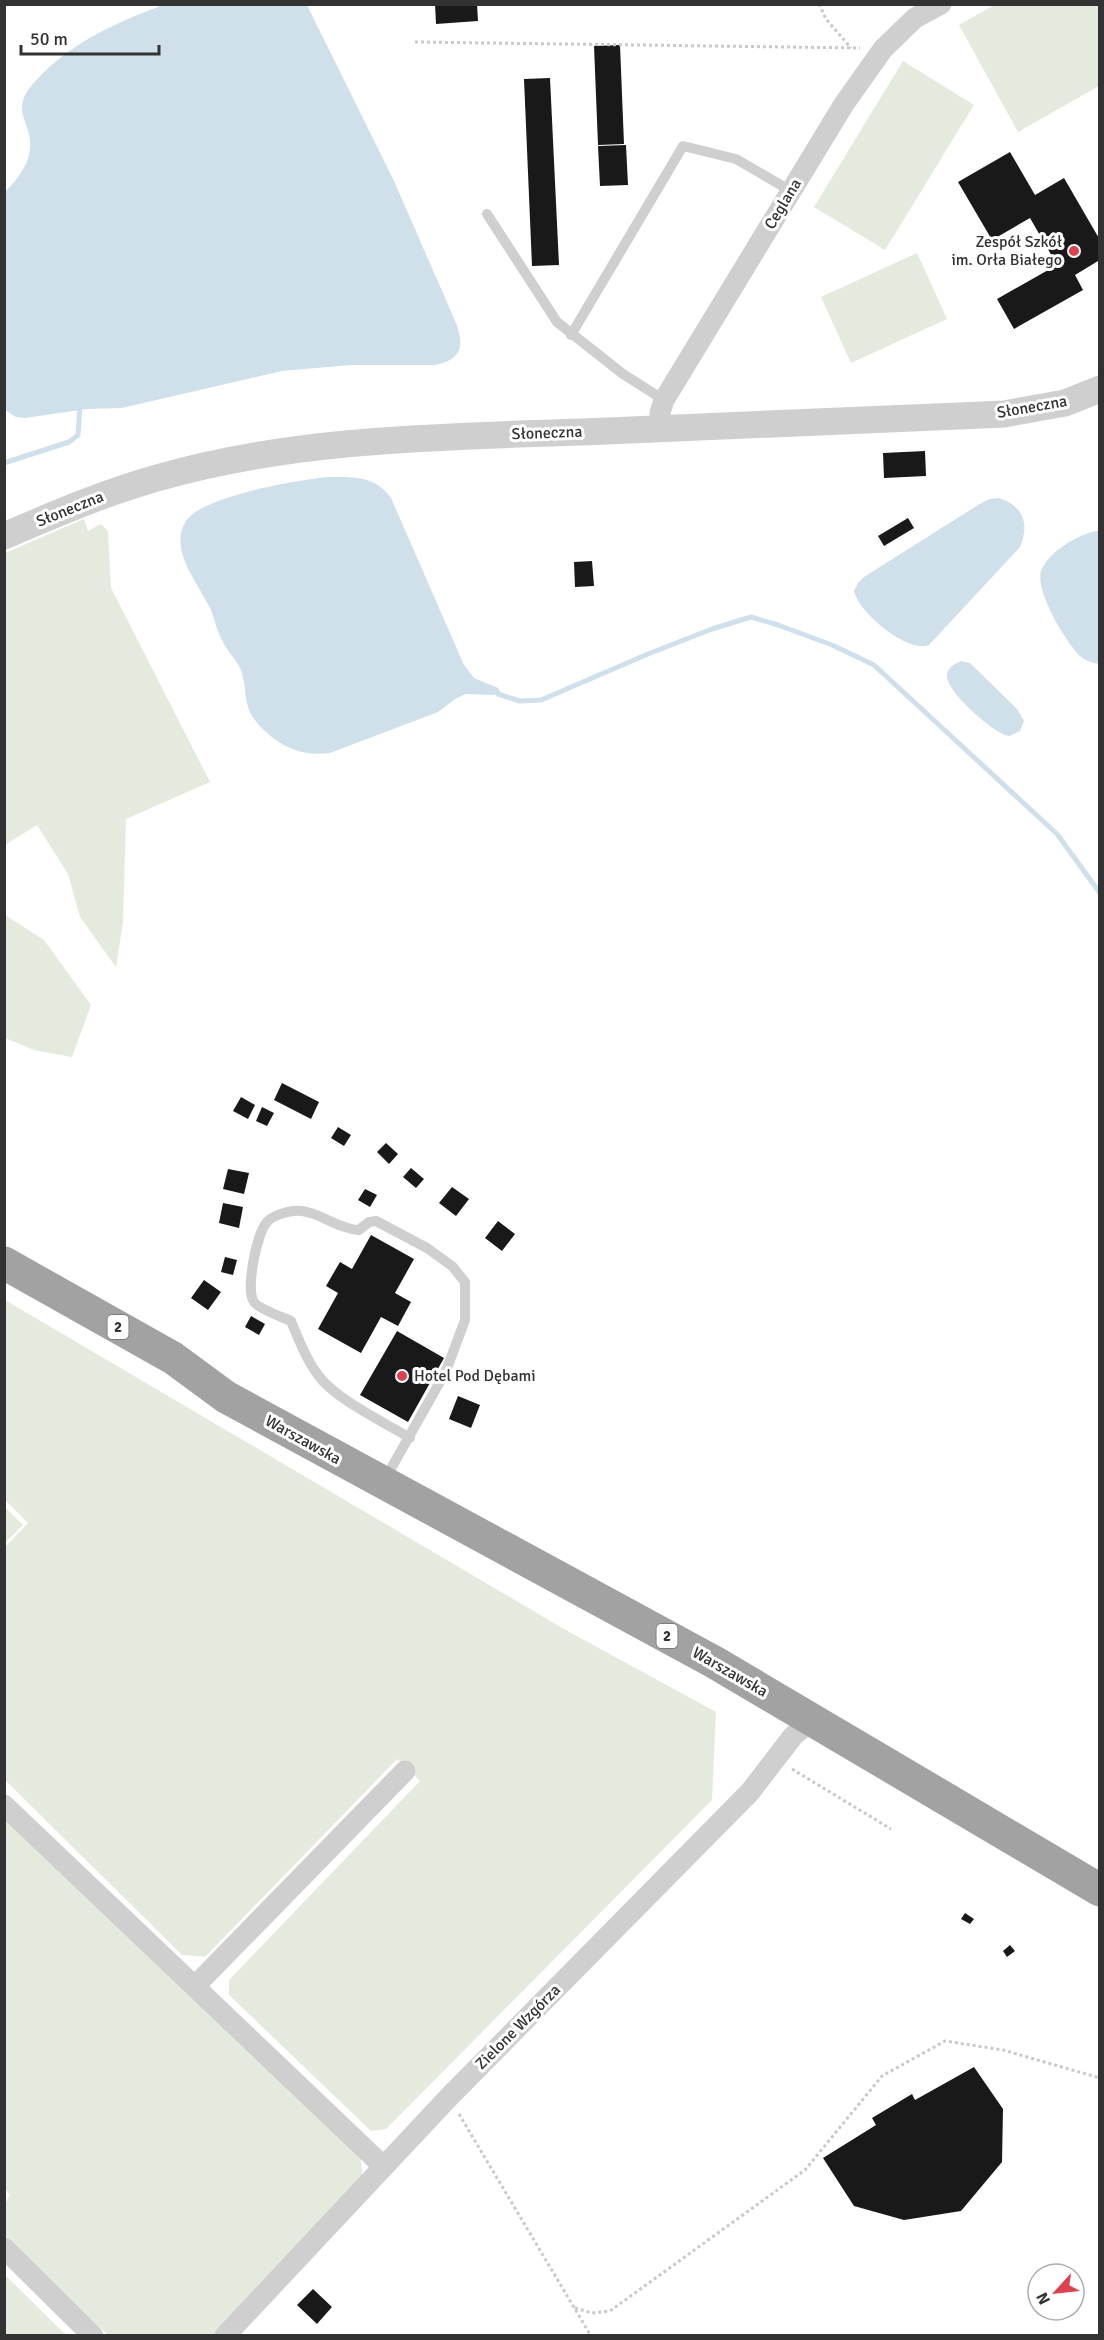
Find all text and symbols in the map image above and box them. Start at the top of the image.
scale bar [21,18,159,56]
text: 50 m [30,28,68,50]
street label: Ceglana [760,175,806,233]
place label: Zespół Szkół im. Orła Białego [952,232,1062,270]
marker: Zespół Szkół im. Orła Białego [1067,244,1081,258]
street label: Słoneczna [995,391,1069,423]
street label: Słoneczna [511,422,583,444]
street label: Słoneczna [33,486,107,532]
road number: 2 [108,1315,128,1339]
place label: Hotel Pod Dębami [414,1366,536,1386]
marker: Hotel Pod Dębami [395,1369,409,1383]
street label: Warszawska [262,1411,344,1469]
road number: 2 [656,1624,678,1648]
street label: Warszawska [689,1642,771,1702]
street label: Zielone Wzgórza [471,1980,565,2074]
north arrow [1026,2262,1086,2322]
text: N [1032,2289,1055,2308]

